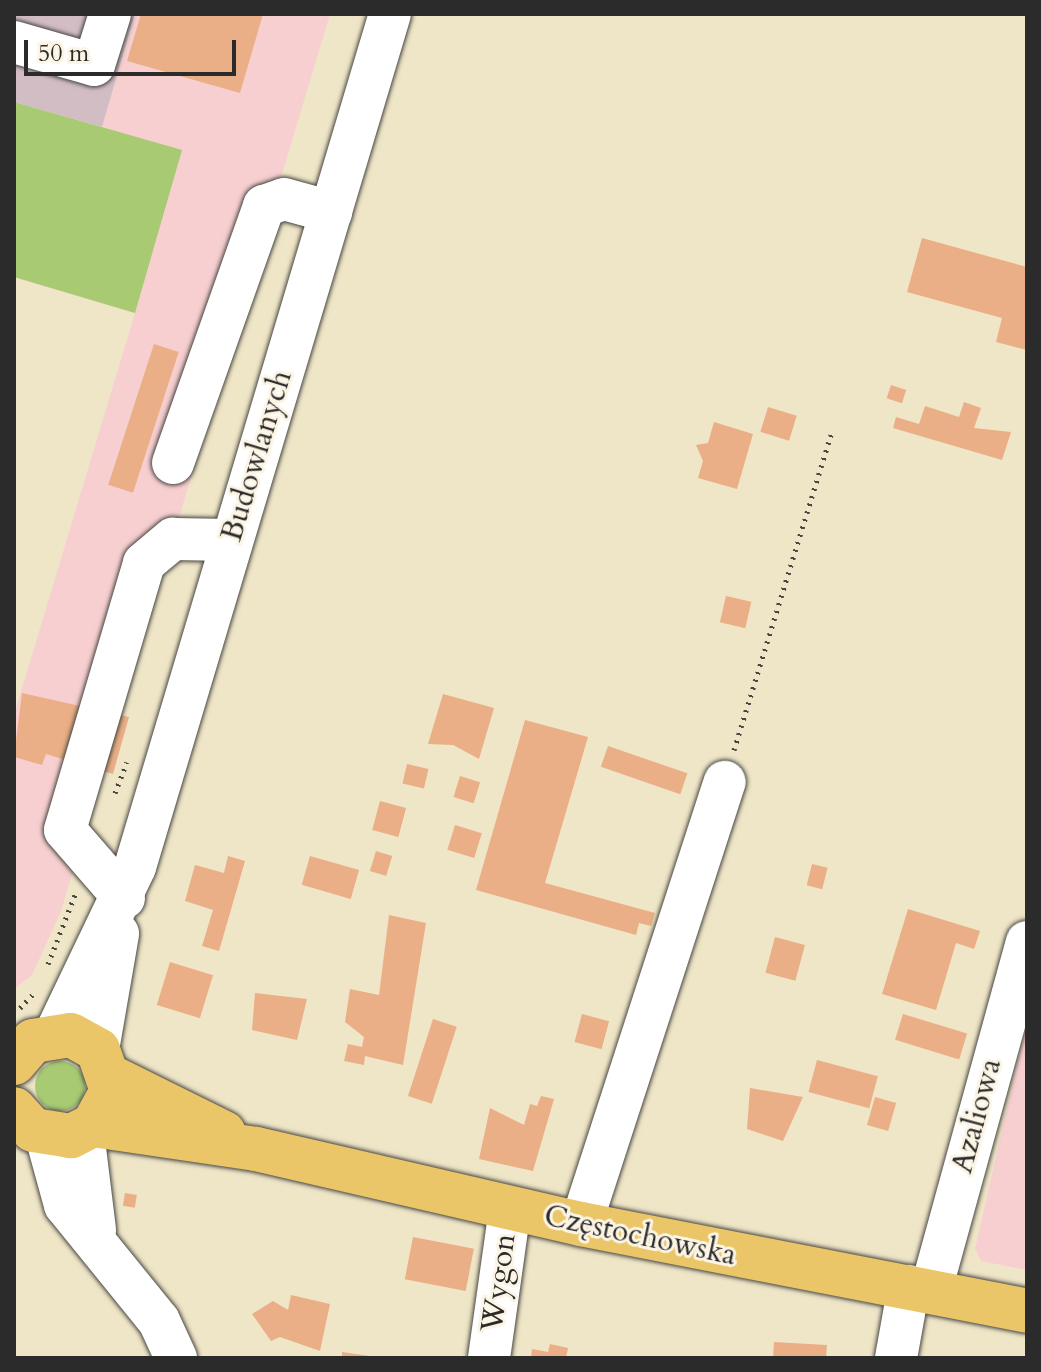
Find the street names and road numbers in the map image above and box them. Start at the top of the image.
street label: Budowlanych [214,366,300,546]
street label: Azaliowa [944,1055,1010,1177]
street label: Częstochowska [541,1198,739,1274]
street label: Wygon [474,1231,524,1335]

